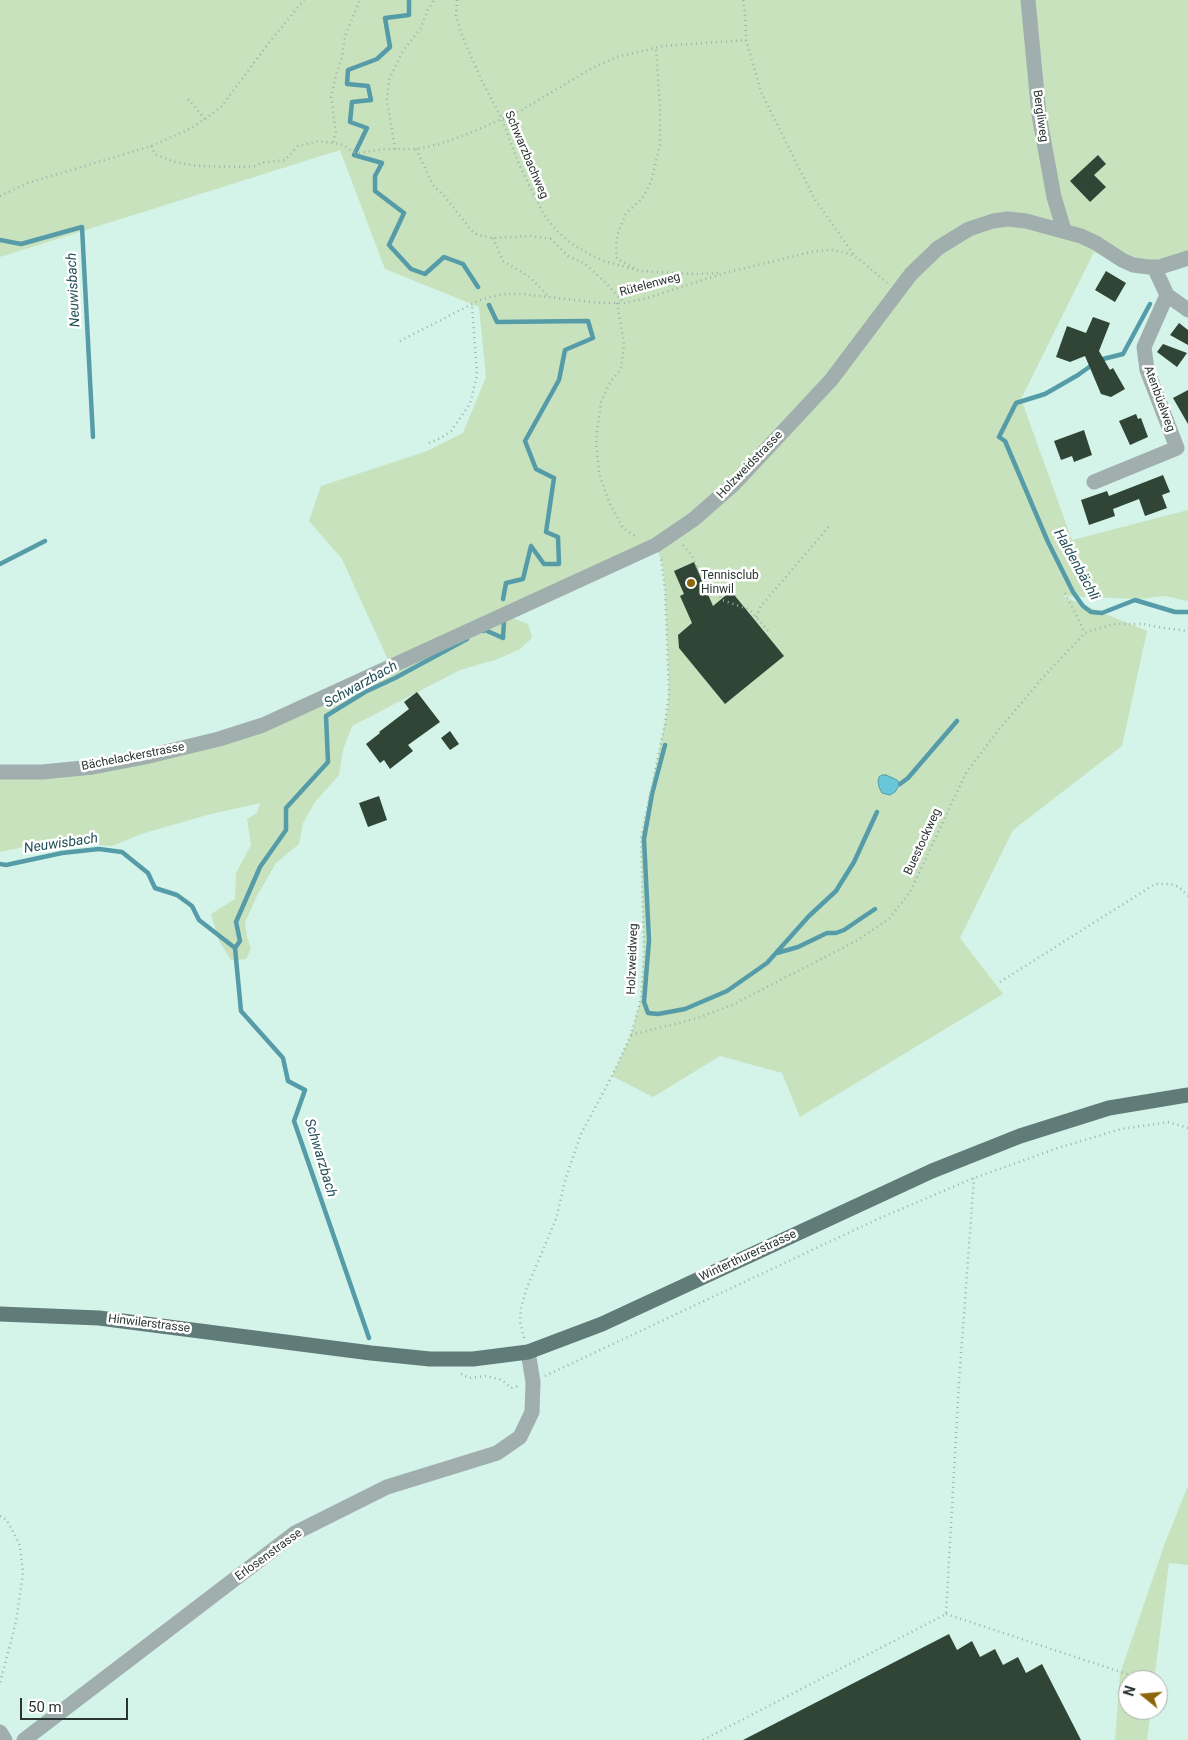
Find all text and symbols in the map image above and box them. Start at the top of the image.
street label: Bergliweg [1029,89,1051,143]
street label: Schwarzbachweg [501,109,551,201]
water label: Neuwisbach [64,252,84,328]
street label: Rütelenweg [618,270,682,300]
street label: Atenbüelweg [1140,364,1178,434]
street label: Holzweidstrasse [714,428,786,502]
water label: Haldenbächli [1050,526,1102,604]
place label: Tennisclub Hinwil [701,569,759,597]
marker: Tennisclub Hinwil [685,577,697,589]
water label: Schwarzbach [321,658,401,712]
street label: Bächelackerstrasse [80,740,186,774]
street label: Buestockweg [901,806,945,878]
water label: Neuwisbach [23,830,99,858]
street label: Holzweidweg [625,923,641,995]
water label: Schwarzbach [300,1117,340,1199]
street label: Winterthurerstrasse [697,1227,799,1285]
street label: Hinwilerstrasse [107,1312,191,1336]
street label: Erlosenstrasse [233,1526,305,1584]
north arrow [1118,1670,1168,1720]
text: N [1121,1684,1139,1698]
scale bar [22,1688,130,1720]
text: 50 m [28,1698,62,1716]

